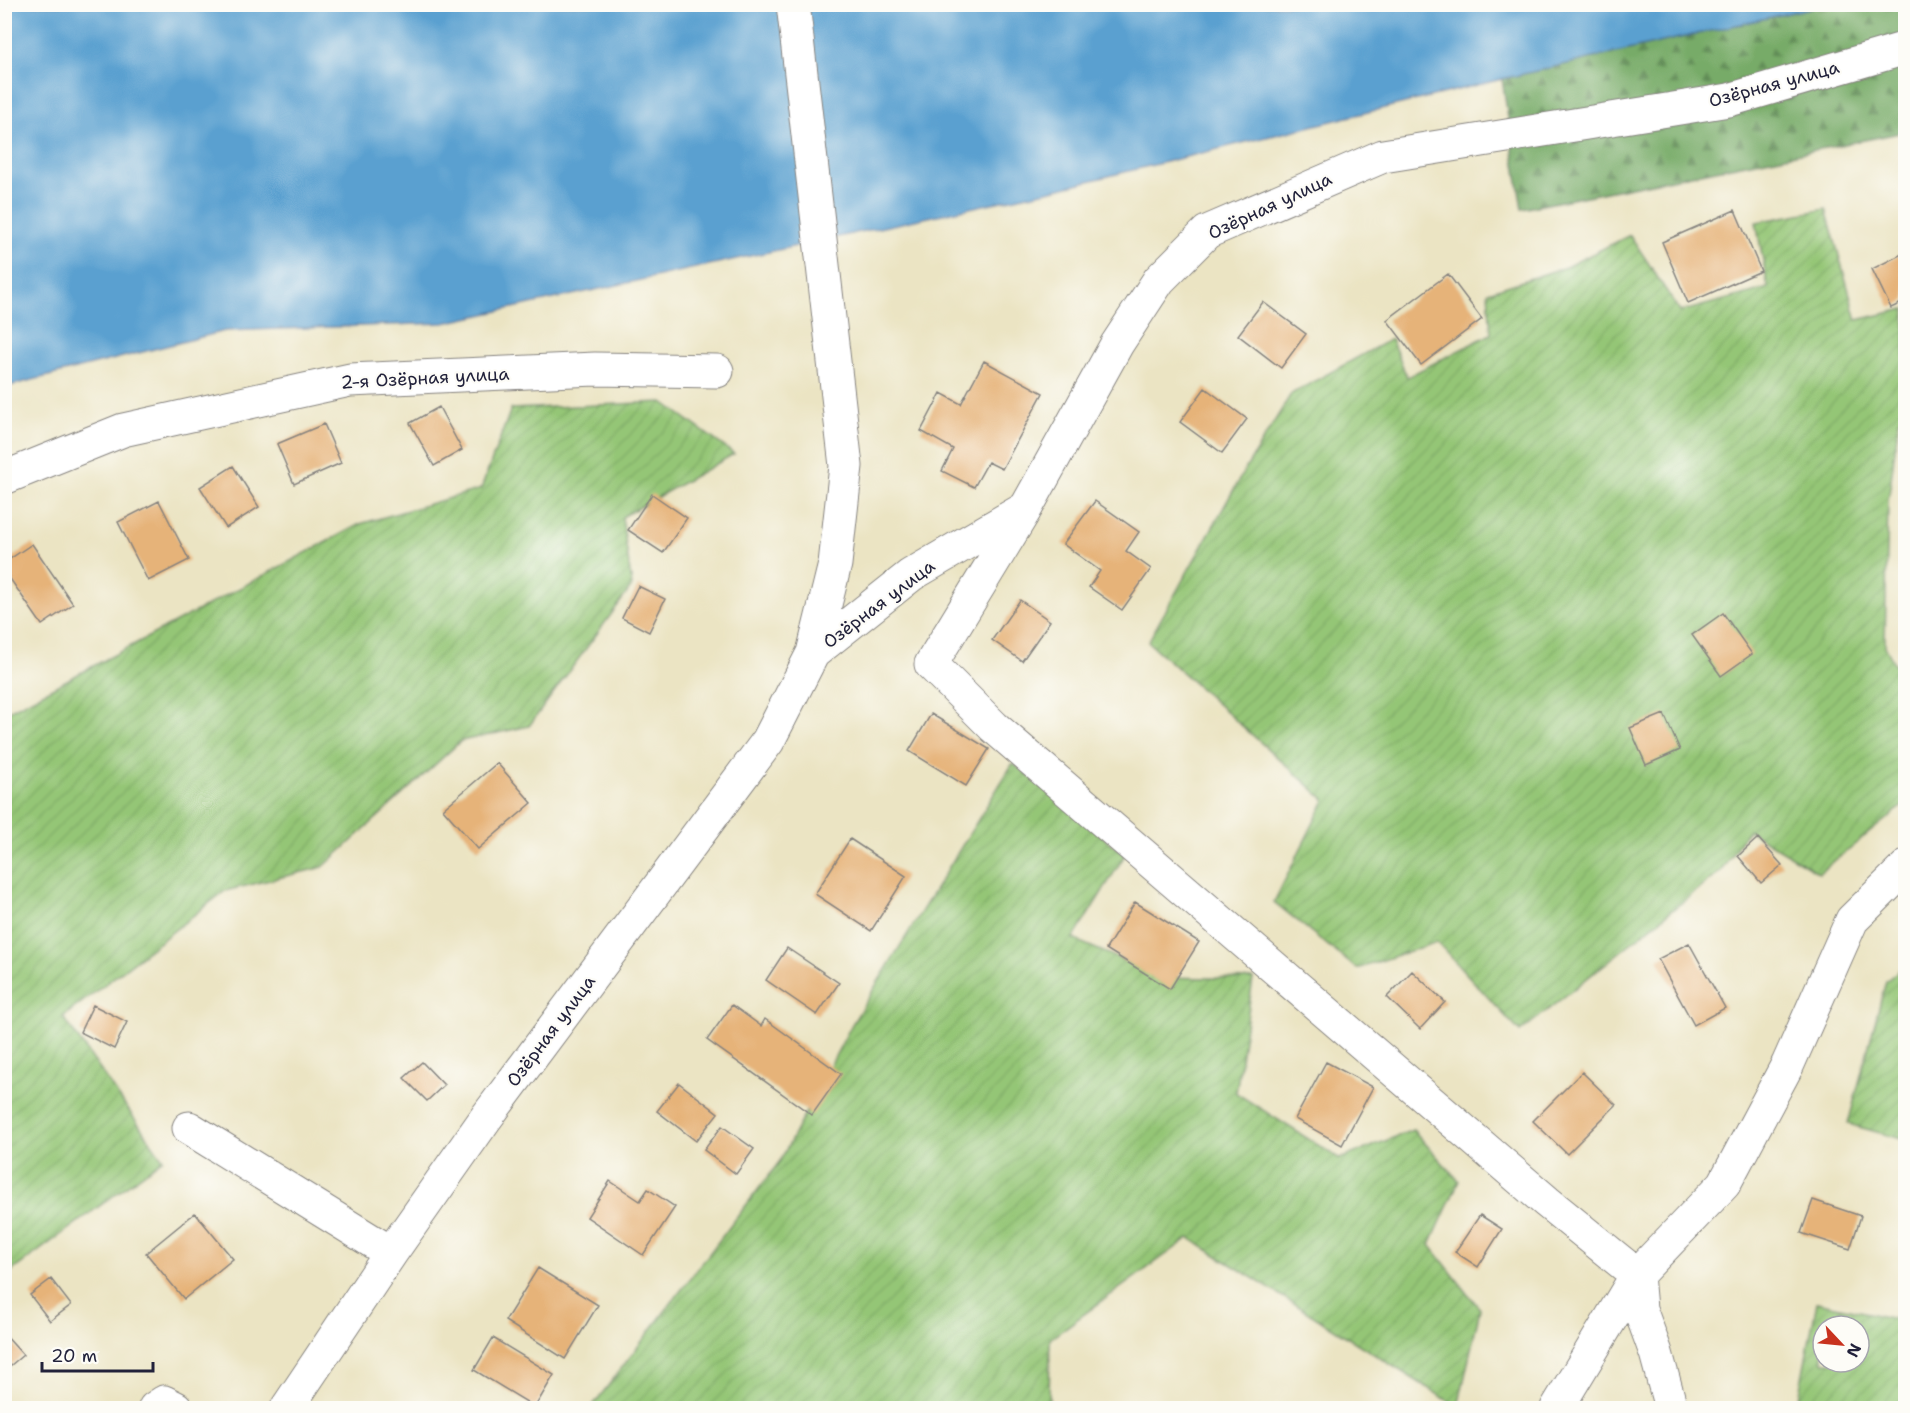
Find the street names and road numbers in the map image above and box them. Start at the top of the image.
street label: Озёрная улица [1706,55,1842,113]
street label: Озёрная улица [1204,167,1336,245]
street label: 2-я Озёрная улица [340,362,510,394]
street label: Озёрная улица [818,554,940,654]
street label: Озёрная улица [501,970,601,1092]

